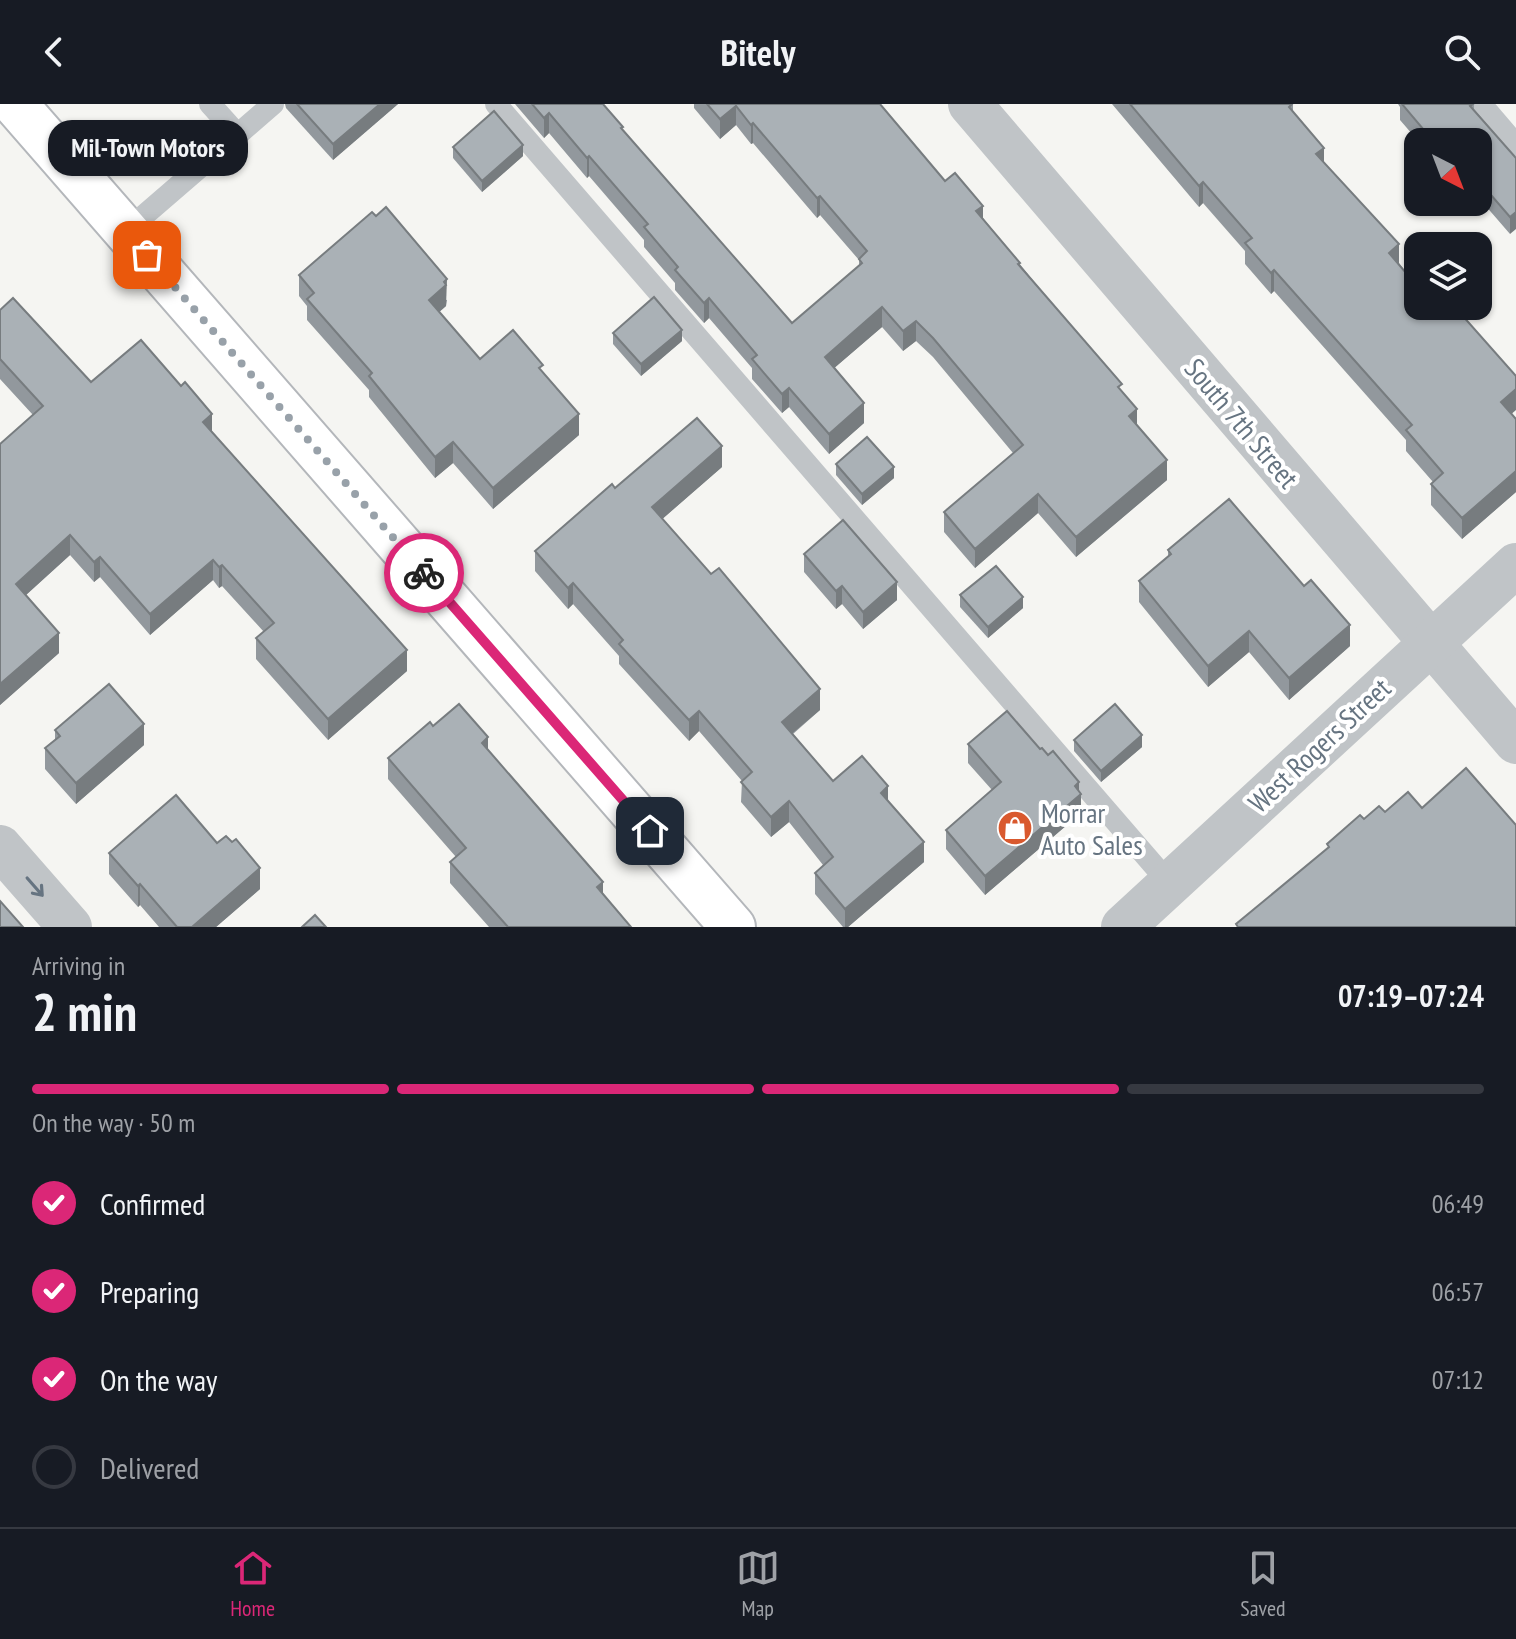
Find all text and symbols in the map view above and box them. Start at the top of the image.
text: Bitely [721,29,795,76]
icon: back [32,30,76,74]
icon: search [1440,30,1484,74]
callout: Mil-Town Motors [47,119,247,175]
north arrow [1404,128,1492,216]
map controls [1404,128,1492,320]
text: Mil-Town Motors [71,131,225,164]
pin [113,221,181,289]
button: layers [1404,232,1492,320]
icon: bag [125,233,169,277]
street label: South 7th Street [1177,350,1307,496]
courier [384,533,464,613]
icon: bike [402,551,446,595]
street label: West Rogers Street [1240,669,1398,820]
place label: Morrar Auto Sales [1041,794,1143,863]
pin [616,797,684,865]
icon: home [628,809,672,853]
shop icon: Morrar Auto Sales [996,809,1034,847]
one-way arrow [26,877,44,897]
text: Arriving in [32,949,125,982]
text: 07:19–07:24 [1338,976,1484,1015]
text: 2 min [32,978,137,1045]
text: On the way · 50 m [32,1106,195,1139]
icon: check [32,1181,76,1225]
text: Confirmed [100,1184,205,1223]
text: 06:49 [1432,1187,1484,1220]
icon: check [32,1269,76,1313]
text: Preparing [100,1272,199,1311]
text: 06:57 [1432,1275,1484,1308]
icon: check [32,1357,76,1401]
text: On the way [100,1360,217,1399]
text: 07:12 [1432,1363,1484,1396]
text: Delivered [100,1448,199,1487]
tab: Home [230,1546,275,1622]
tab: Map [736,1546,780,1622]
tab: Saved [1240,1546,1286,1622]

